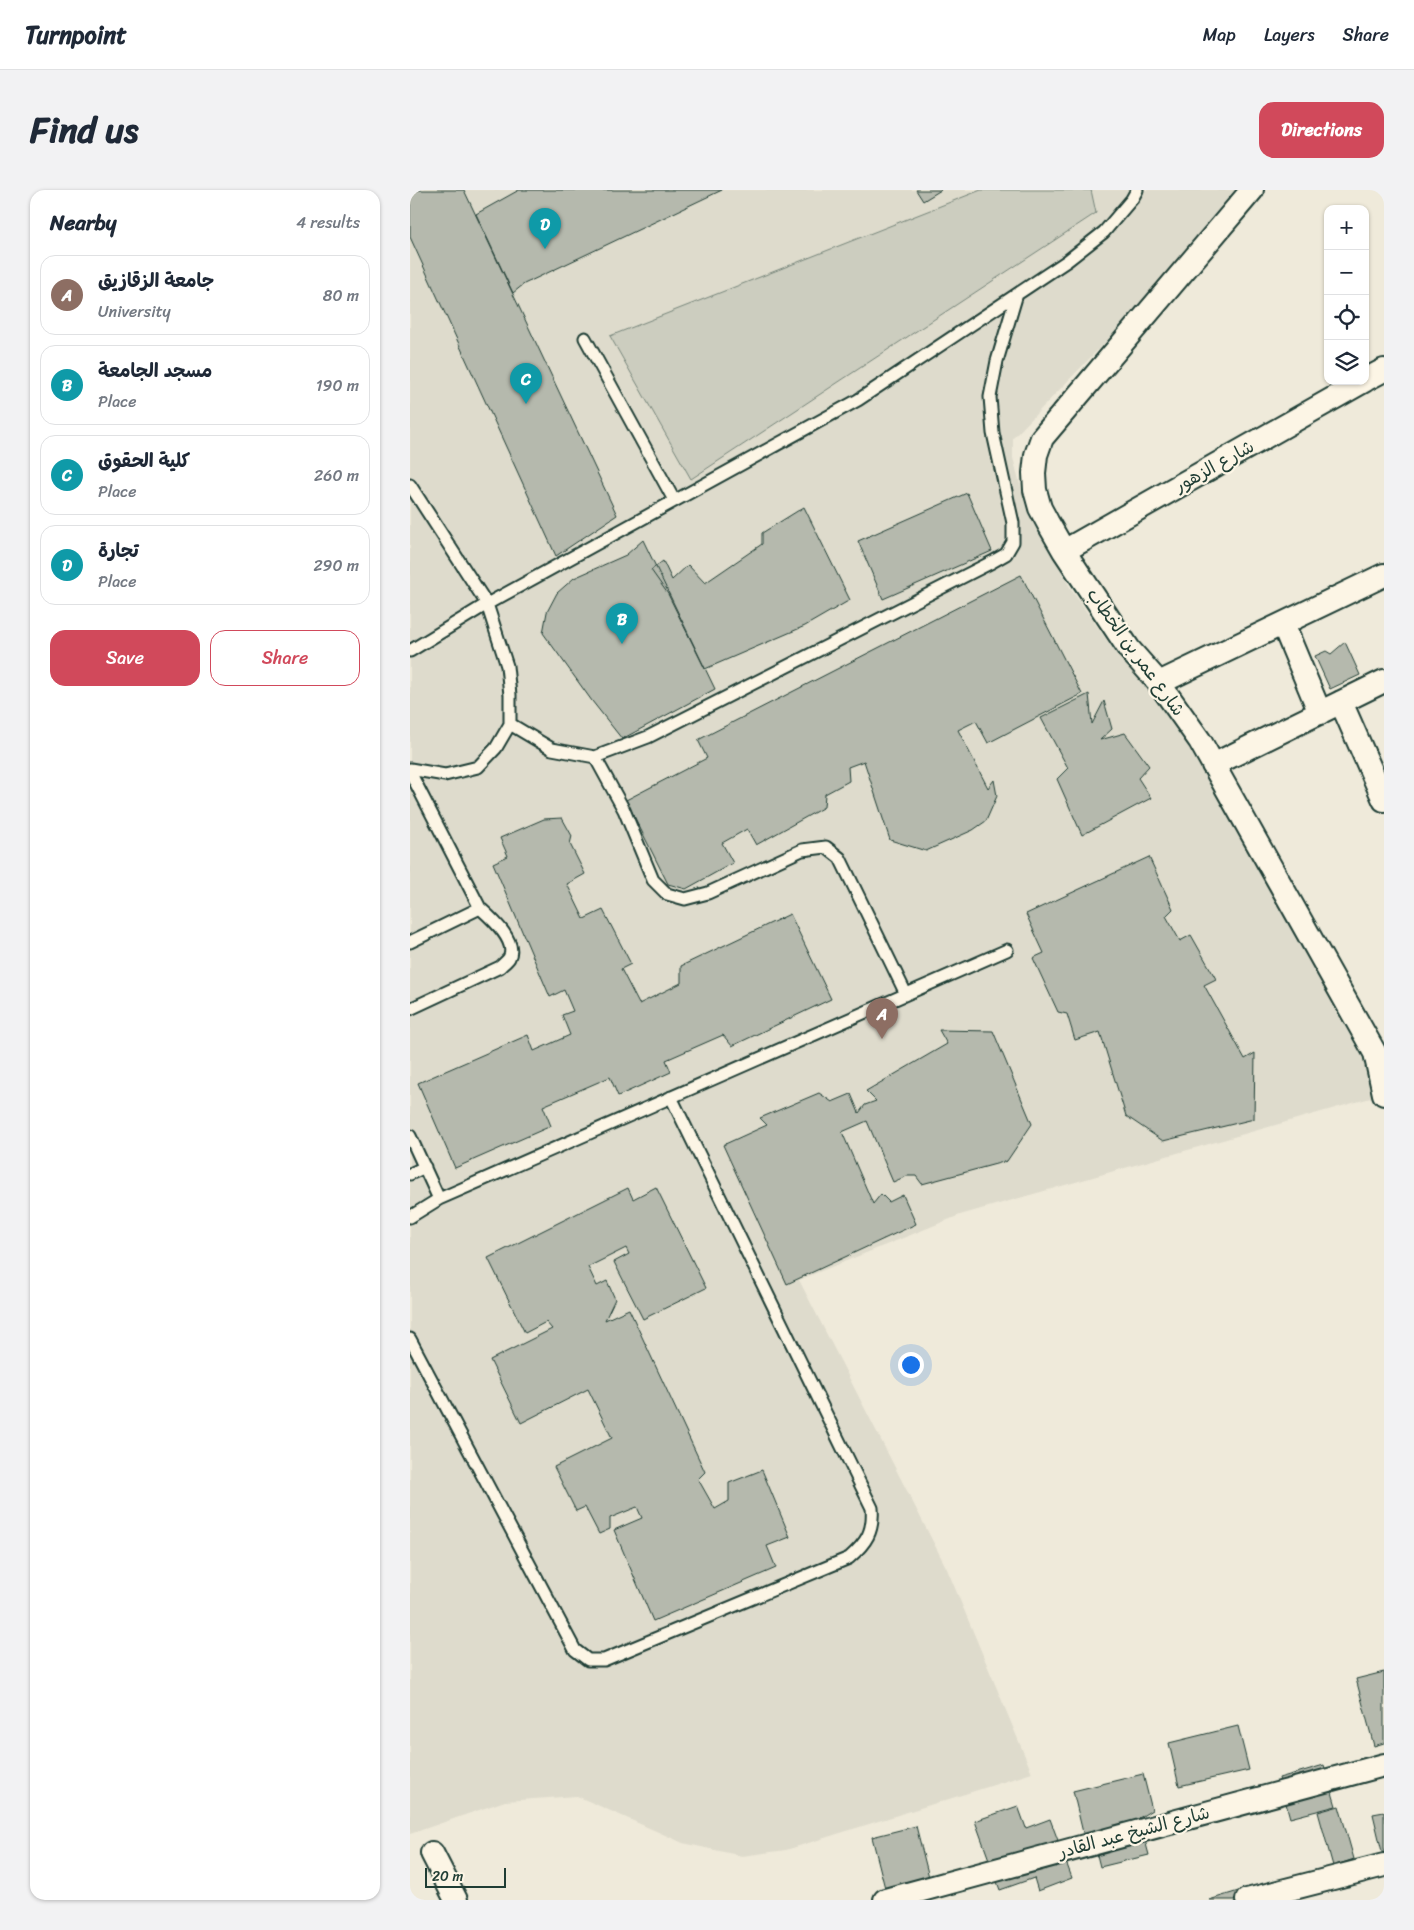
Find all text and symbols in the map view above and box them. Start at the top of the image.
text: Turnpoint [25,14,127,56]
text: Map [1203,19,1236,51]
text: Layers [1264,19,1315,51]
text: Share [1343,19,1389,51]
text: Find us [30,99,138,161]
button: Directions [1259,102,1384,158]
text: Nearby [50,204,116,242]
map controls [1324,205,1369,385]
button: + [1324,205,1369,250]
text: 4 results [296,208,360,237]
pin: D [529,208,561,249]
button: − [1324,250,1369,295]
text: جامعة الزقازيق [98,264,214,297]
text: A [62,281,72,310]
text: 80 m [323,281,359,310]
button: locate [1324,295,1369,340]
text: University [98,297,171,326]
button: layers [1324,340,1369,385]
text: مسجد الجامعة [98,354,212,387]
pin: C [510,363,542,404]
text: B [62,371,72,400]
text: 190 m [316,371,359,400]
text: Place [98,387,137,416]
street label: شارع الزهور [1167,431,1260,502]
text: كلية الحقوق [98,444,190,477]
text: C [62,461,72,490]
text: 260 m [314,461,359,490]
text: Place [98,477,137,506]
text: تجارة [98,534,139,567]
text: D [62,551,72,580]
text: 290 m [313,551,359,580]
text: Place [98,567,137,596]
street label: شارع عمر بن الخطاب [1078,581,1194,723]
pin: B [606,603,638,644]
button: Save [50,630,200,686]
button: Share [210,630,360,686]
pin: A [866,998,898,1039]
your location [898,1352,924,1378]
street label: شارع الشيخ عبد القادر [1053,1796,1213,1868]
text: 20 m [432,1864,463,1889]
scale bar [425,1865,506,1888]

